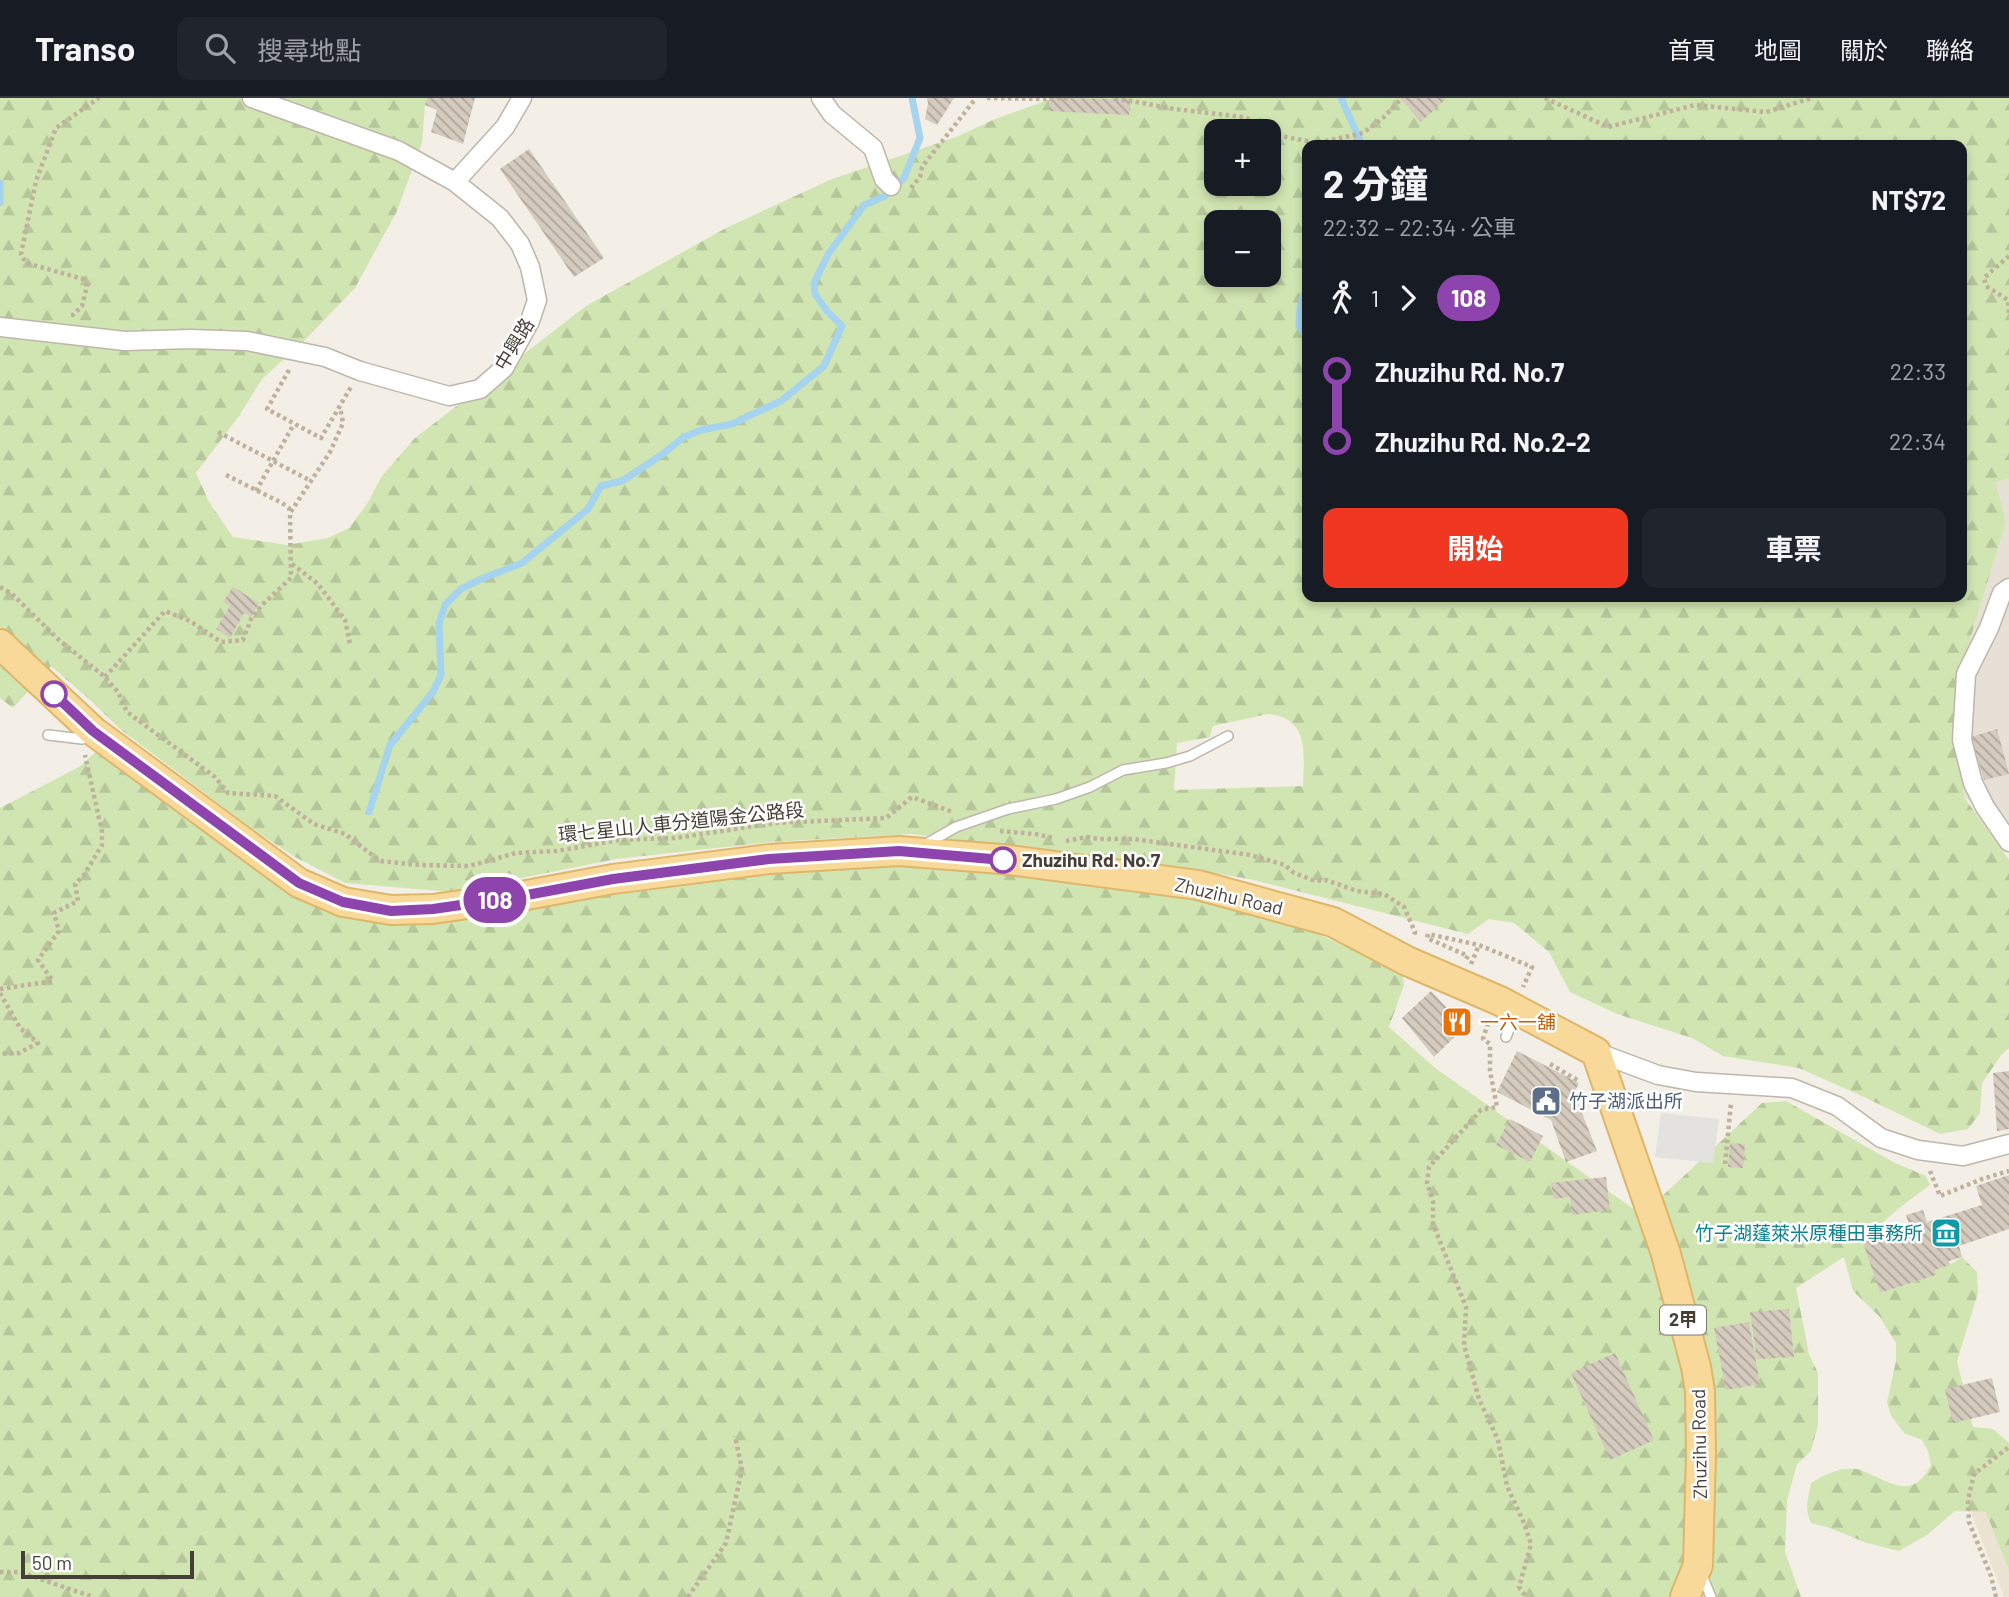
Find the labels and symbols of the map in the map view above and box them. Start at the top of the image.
street label: 中興路 [489,313,538,374]
unlabelled marker [41,681,67,707]
street label: 環七星山人車分道陽金公路段 [557,797,805,846]
marker: Zhuzihu Rd. No.7 [990,847,1016,873]
place label: Zhuzihu Rd. No.7 [1022,848,1161,871]
street label: Zhuzihu Road [1173,872,1285,919]
line badge: 108 [455,877,535,923]
restaurant icon: 一六一舖 [1440,1005,1474,1039]
place label: 一六一舖 [1480,1010,1556,1033]
public building icon: 竹子湖派出所 [1529,1084,1563,1118]
place label: 竹子湖派出所 [1569,1089,1683,1112]
museum icon: 竹子湖蓬萊米原種田事務所 [1929,1216,1963,1250]
place label: 竹子湖蓬萊米原種田事務所 [1695,1221,1923,1244]
road number: 2甲 [1660,1306,1706,1335]
street label: Zhuzihu Road [1686,1389,1711,1499]
scale bar [21,1548,194,1580]

